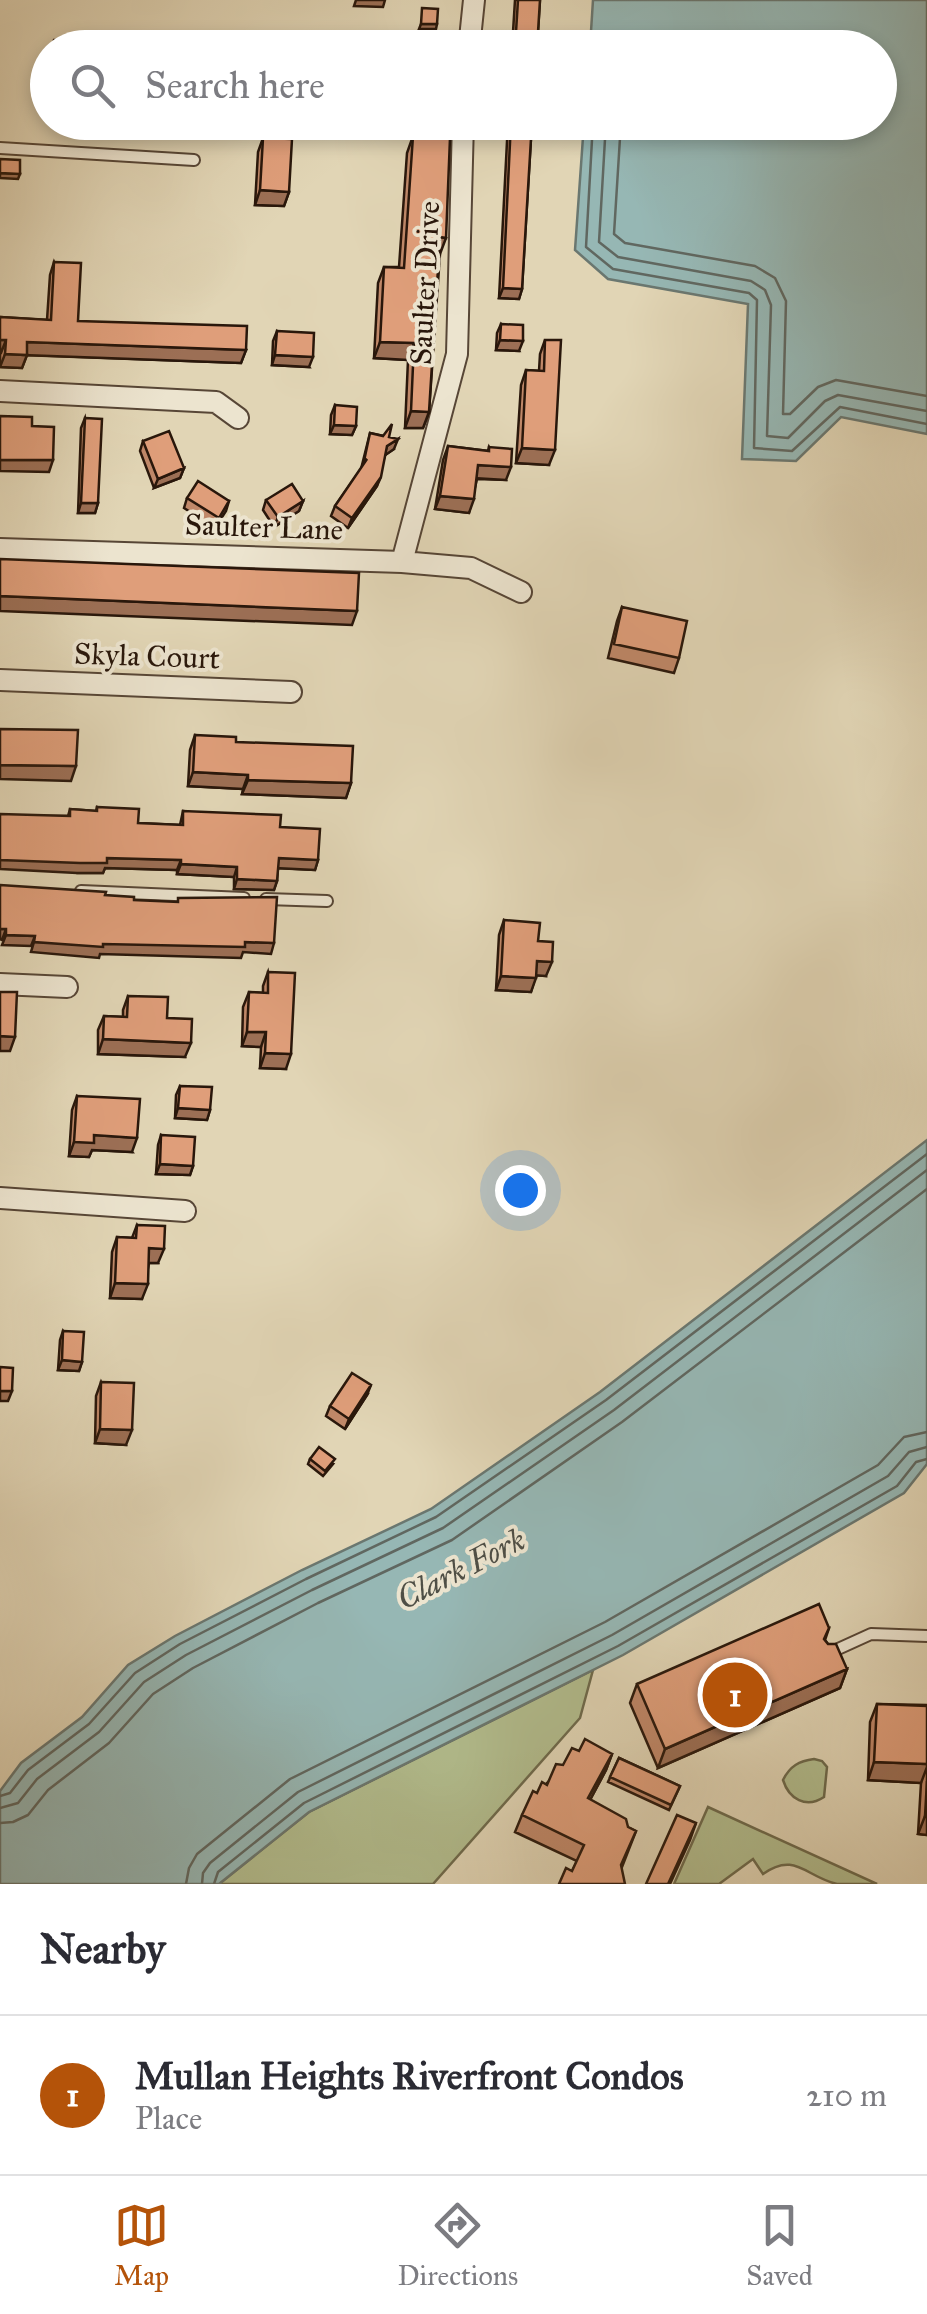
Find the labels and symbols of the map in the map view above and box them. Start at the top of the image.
street label: Saulter Drive [403,200,447,366]
street label: Saulter Lane [184,506,344,548]
street label: Skyla Court [73,635,221,677]
your location [495,1165,546,1216]
water label: Clark Fork [390,1520,532,1618]
pin: 1 [702,1658,768,1732]

